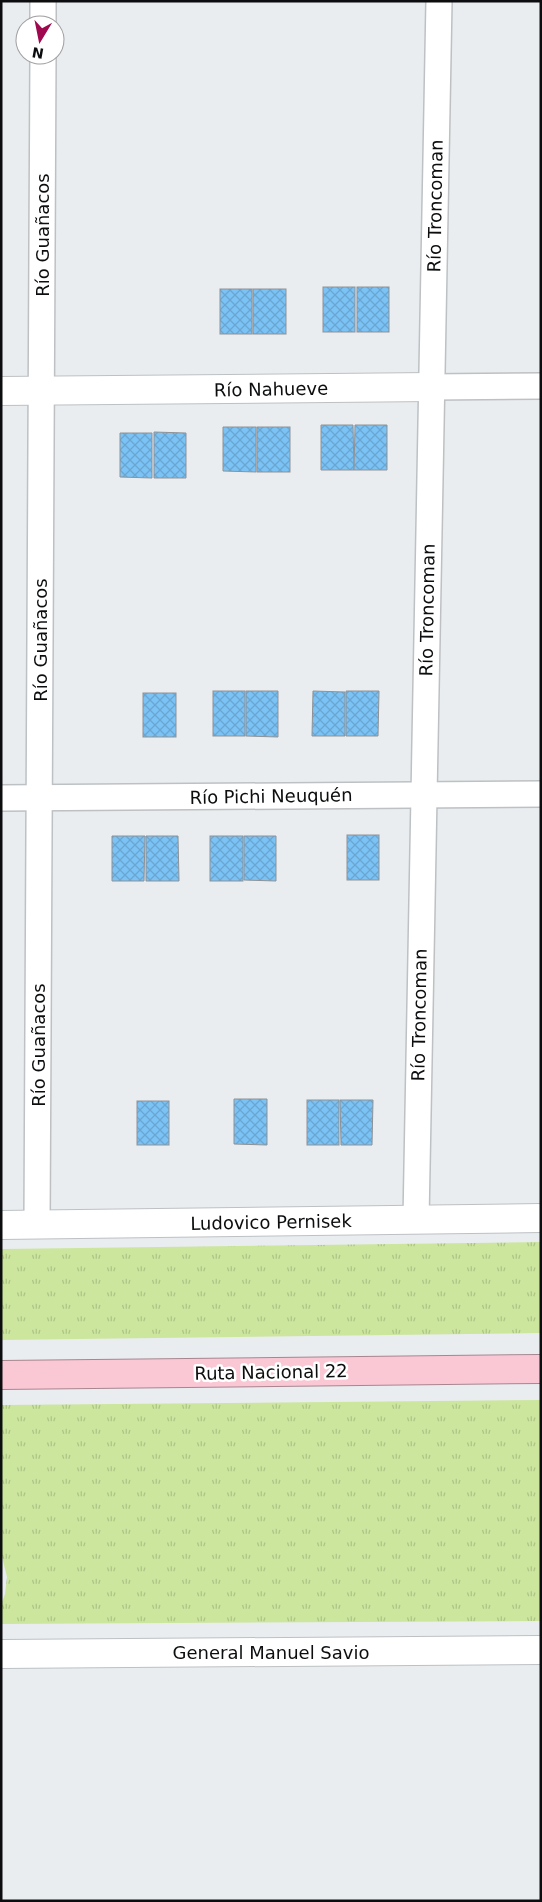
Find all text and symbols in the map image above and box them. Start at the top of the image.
north arrow [15,15,65,65]
text: N [31,44,45,62]
street label: Río Troncoman [423,139,447,273]
street label: Río Guañacos [32,173,53,297]
street label: Río Nahueve [214,378,328,400]
street label: Río Troncoman [415,543,439,677]
street label: Río Guañacos [30,578,51,702]
street label: Río Pichi Neuquén [189,784,353,808]
street label: Río Troncoman [407,948,431,1082]
street label: Río Guañacos [28,983,49,1107]
street label: Ludovico Pernisek [190,1210,352,1234]
street label: Ruta Nacional 22 [194,1360,348,1384]
street label: General Manuel Savio [173,1642,369,1663]

